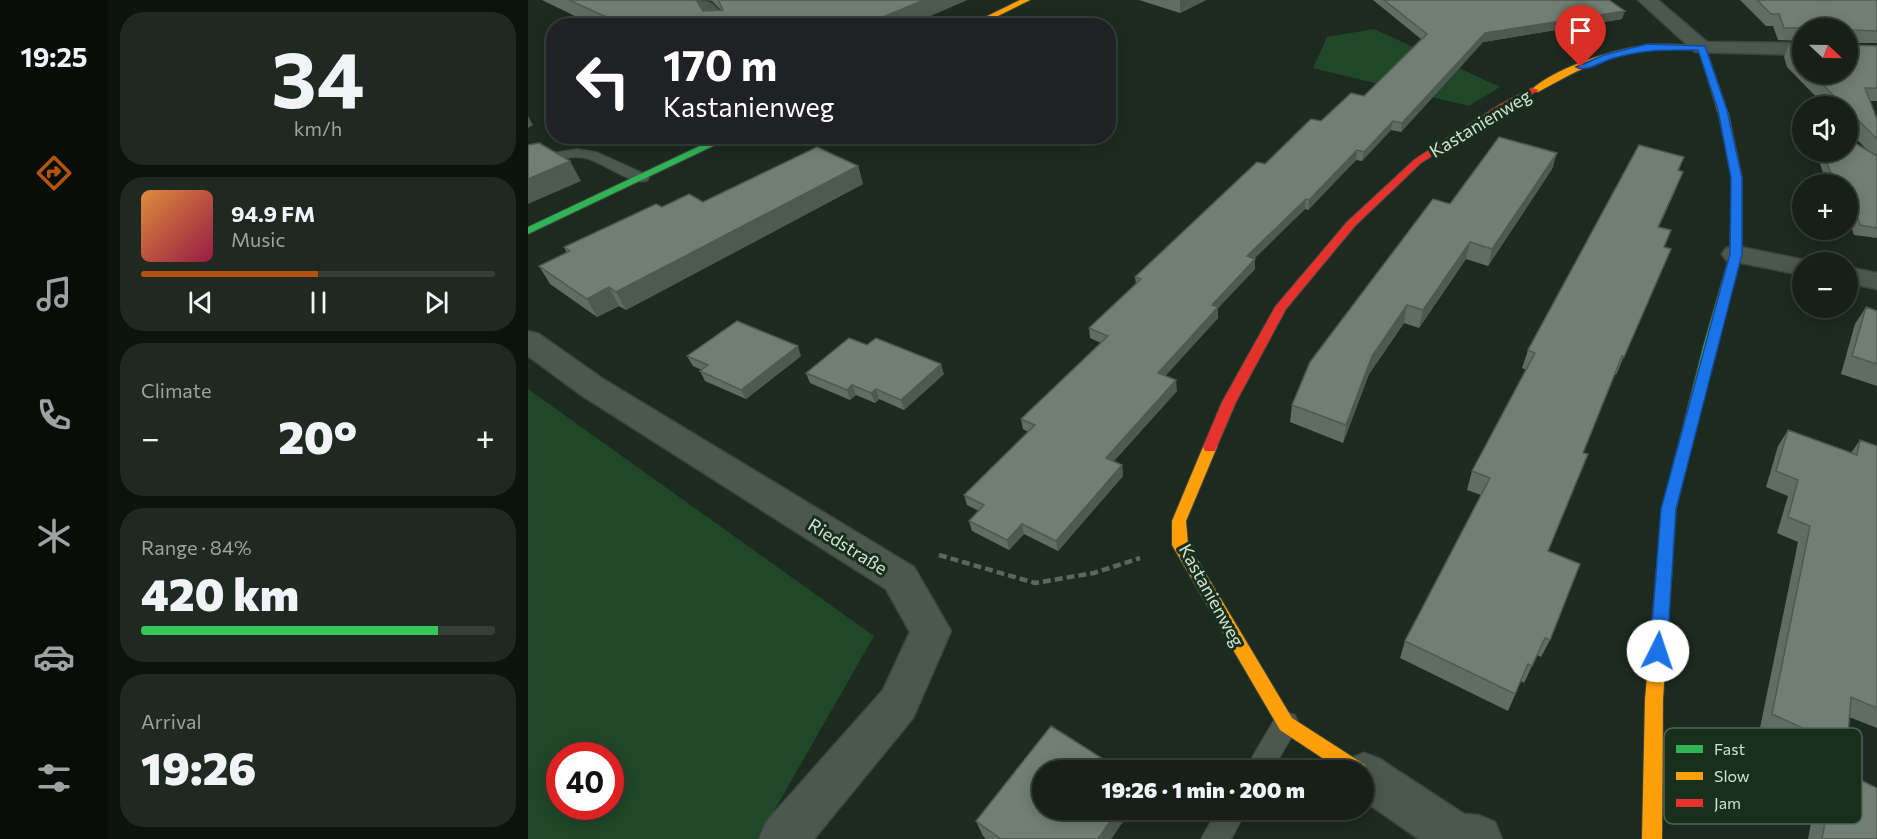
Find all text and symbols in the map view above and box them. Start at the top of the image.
pin [1555,5,1606,67]
icon: arrive [1564,14,1597,47]
north arrow [1792,18,1858,84]
map controls [1792,18,1858,318]
text: 34 [271,29,365,124]
text: 170 m [663,38,777,90]
text: 19:25 [20,40,88,73]
icon: left [564,42,642,120]
street label: Kastanienweg [1425,84,1535,162]
text: Kastanienweg [663,90,834,123]
button: sound [1792,96,1858,162]
text: km/h [294,116,342,140]
icon: directions [33,152,75,194]
button: + [1792,174,1858,240]
text: 94.9 FM [231,200,315,227]
text: Music [231,227,285,251]
button: − [1792,252,1858,318]
icon: music [33,273,75,315]
icon: previous [184,286,217,319]
icon: pause [302,286,335,319]
icon: next [420,286,453,319]
text: Climate [141,378,211,402]
icon: phone [33,394,75,436]
text: 20° [278,408,357,463]
text: − [141,416,160,457]
text: + [476,416,495,457]
street label: Riedstraße [804,513,892,579]
icon: climate [33,515,75,557]
text: Range · 84% [141,535,252,559]
street label: Kastanienweg [1175,540,1249,651]
text: 420 km [141,565,299,620]
position arrow [1626,619,1690,683]
icon: car [33,636,75,678]
text: Arrival [141,709,202,733]
legend [1664,728,1862,824]
text: 19:26 [141,739,256,794]
text: Fast [1714,739,1745,758]
speed limit sign: 40 [546,742,624,820]
icon: filters [33,757,75,799]
text: Slow [1714,766,1750,785]
text: 19:26 · 1 min · 200 m [1101,776,1305,803]
text: Jam [1714,793,1741,812]

